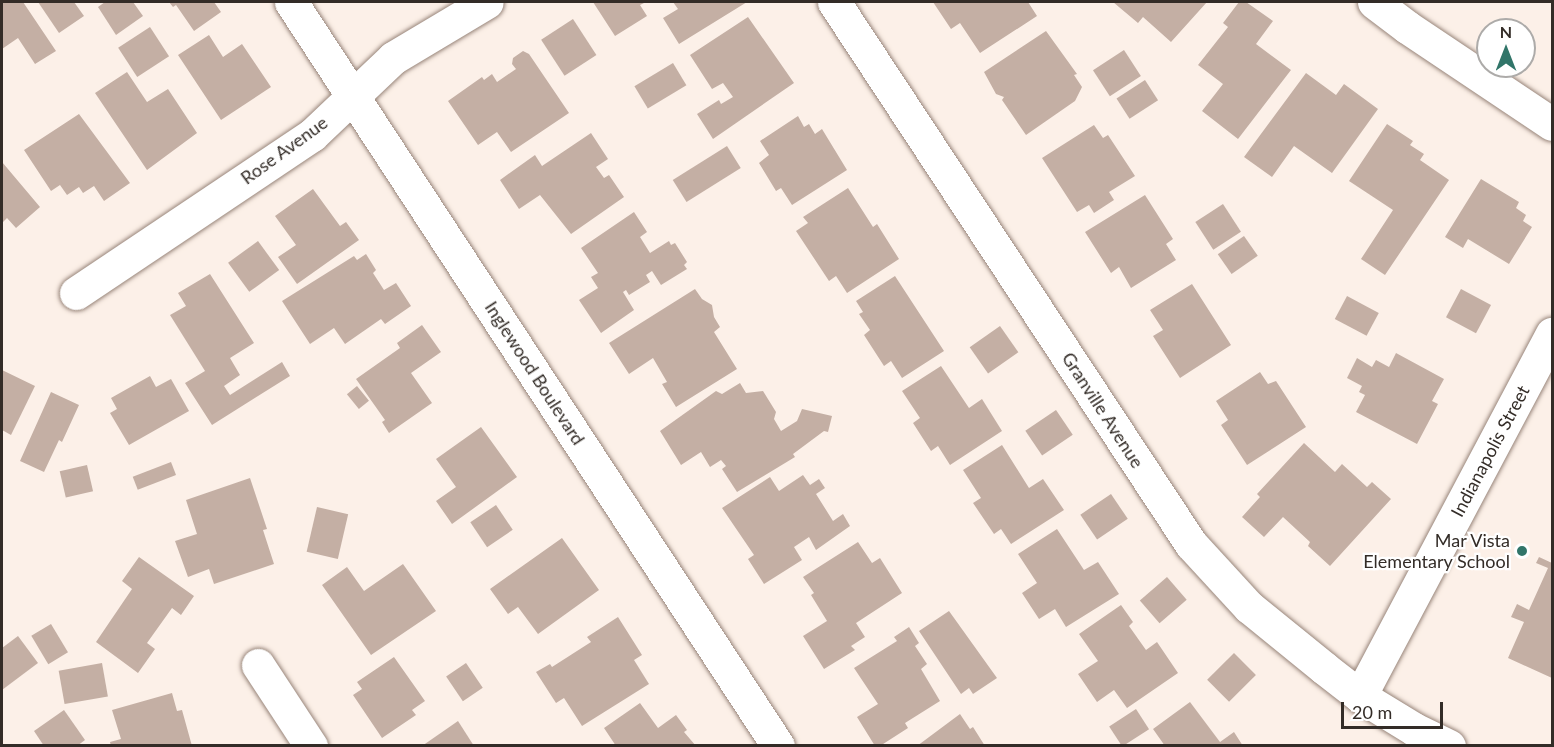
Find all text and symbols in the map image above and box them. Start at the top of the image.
north arrow [1476,18,1536,78]
text: N [1500,22,1512,41]
street label: Rose Avenue [236,111,332,189]
street label: Inglewood Boulevard [481,297,589,449]
street label: Granville Avenue [1057,348,1149,472]
street label: Indianapolis Street [1446,381,1534,521]
place label: Mar Vista Elementary School [1363,530,1510,572]
marker: Mar Vista Elementary School [1515,544,1529,558]
scale bar [1344,690,1446,728]
text: 20 m [1352,701,1392,723]

